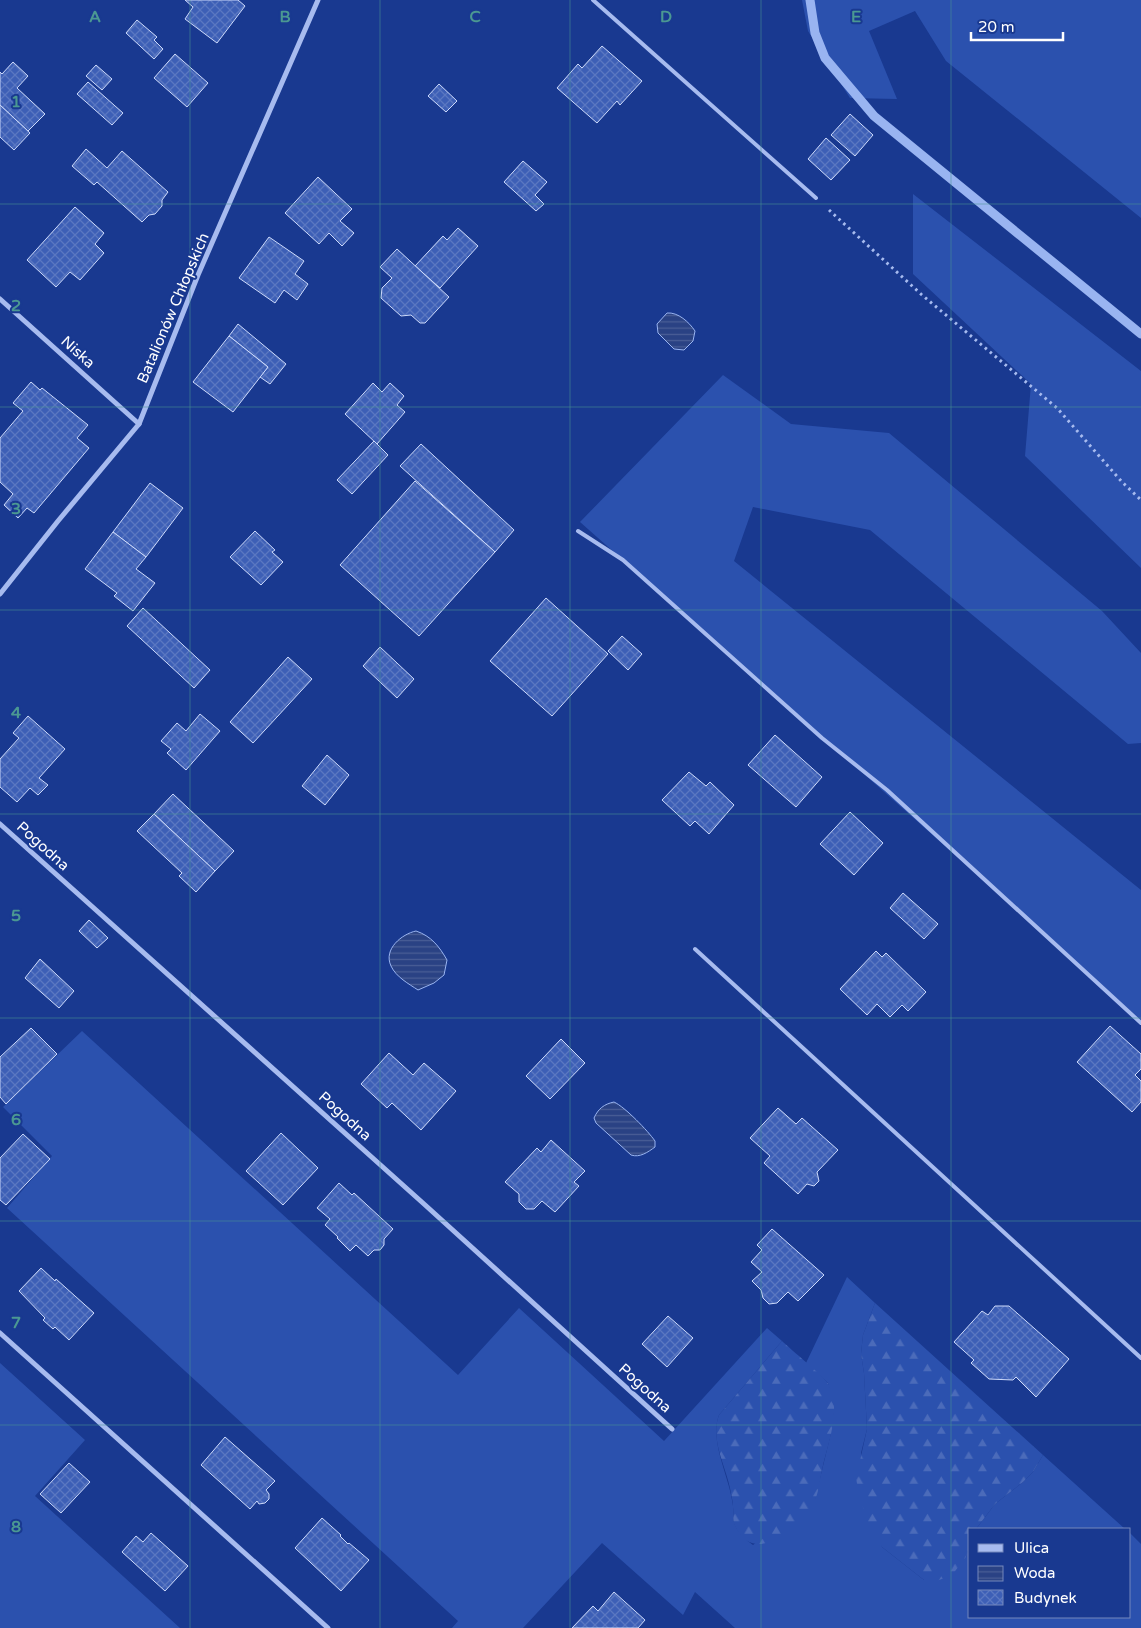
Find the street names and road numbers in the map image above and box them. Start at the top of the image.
street label: Batalionów Chłopskich [133,230,213,386]
street label: Niska [57,332,99,372]
street label: Pogodna [13,818,73,874]
street label: Pogodna [315,1088,375,1144]
street label: Pogodna [615,1360,675,1416]

